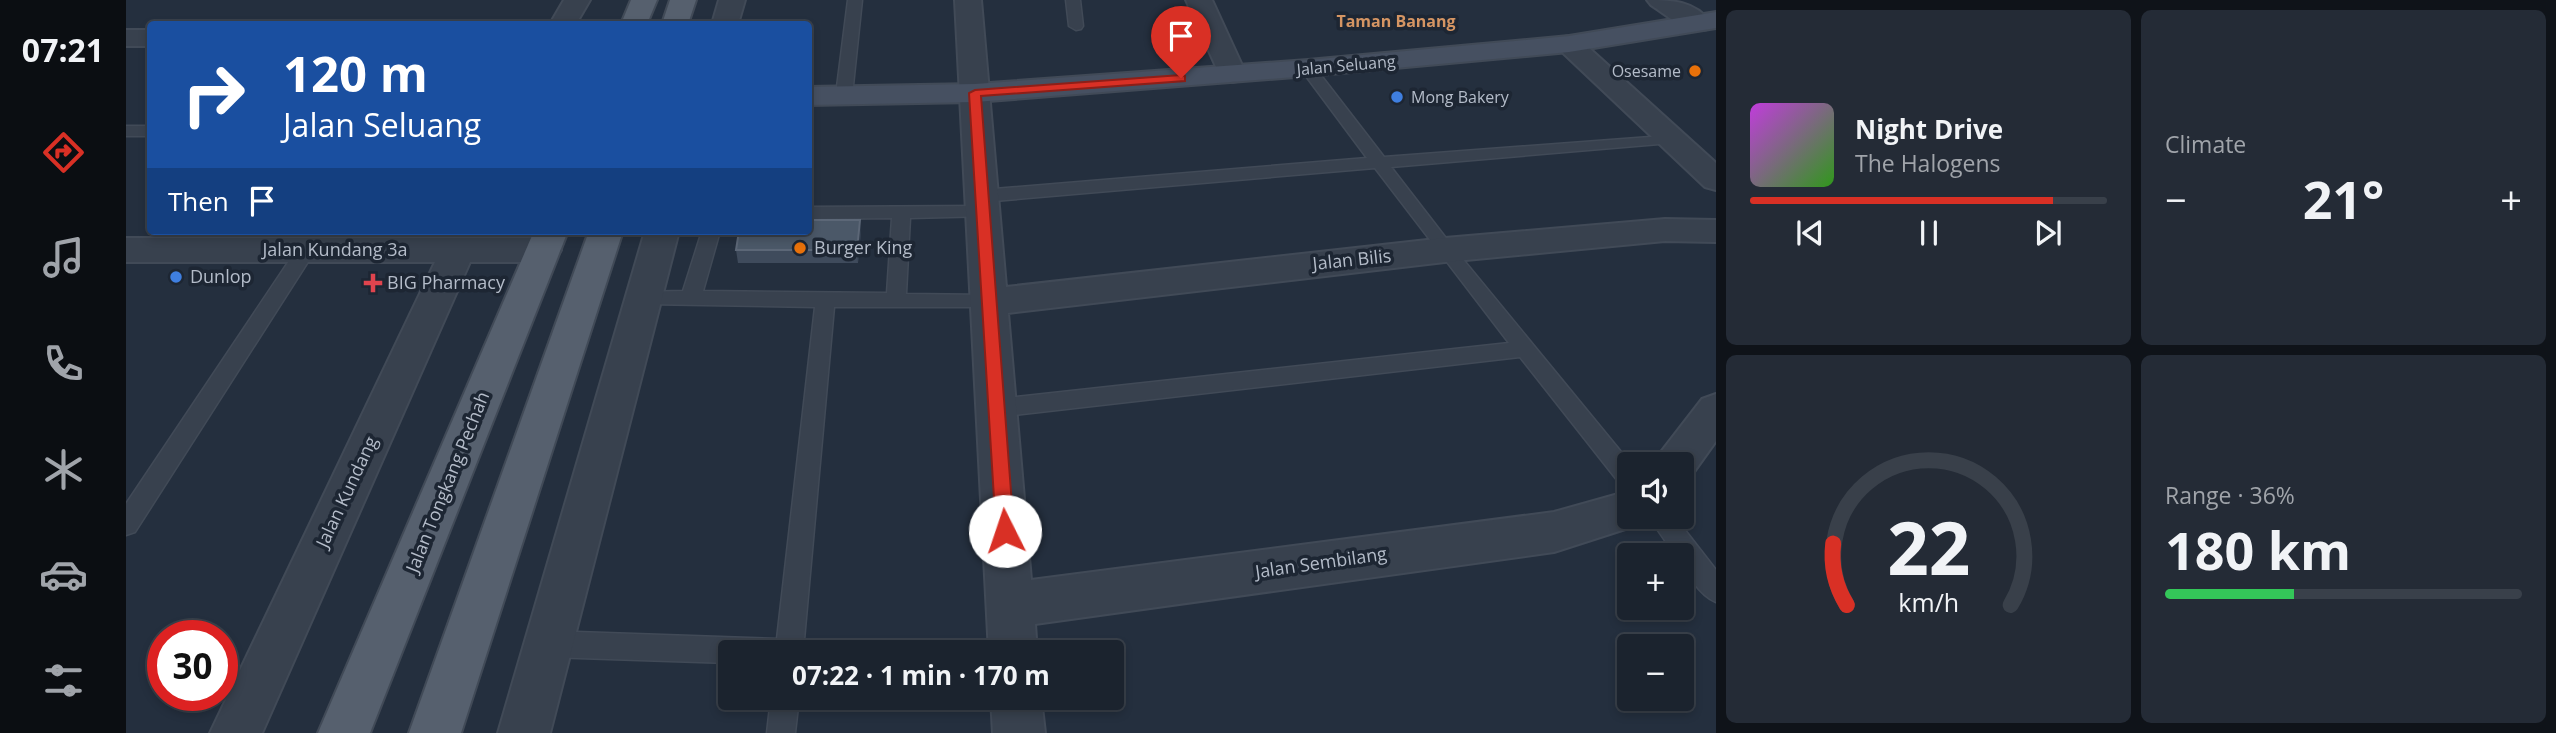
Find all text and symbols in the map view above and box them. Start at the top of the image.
pin [1151,6,1211,78]
district label: Taman Banang [1336,10,1456,32]
icon: arrive [1162,17,1200,55]
text: 07:21 [22,28,104,71]
text: 120 m [283,40,428,106]
icon: right [168,49,259,140]
street label: Jalan Seluang [1294,50,1397,80]
place label: Osesame [1612,60,1681,82]
marker: Osesame [1687,63,1703,79]
place label: Mong Bakery [1411,86,1510,108]
marker: Mong Bakery [1389,89,1405,105]
text: Jalan Seluang [283,103,481,146]
text: Night Drive [1855,111,2003,147]
icon: directions [39,128,88,177]
text: Climate [2165,128,2246,160]
text: The Halogens [1855,147,2001,179]
text: 21° [2303,163,2384,234]
text: − [2165,173,2187,225]
text: + [2500,173,2522,225]
icon: arrive [243,182,281,220]
text: Then [168,183,229,219]
icon: previous [1791,214,1829,252]
icon: pause [1910,214,1948,252]
icon: next [2029,214,2067,252]
icon: music [39,233,88,282]
place label: Burger King [814,235,913,259]
street label: Jalan Kundang 3a [261,237,408,261]
marker: Burger King [792,240,808,256]
street label: Jalan Bilis [1309,243,1392,275]
place label: Dunlop [190,264,252,288]
marker: Dunlop [168,269,184,285]
place label: BIG Pharmacy [387,270,506,294]
marker: BIG Pharmacy [365,275,381,291]
icon: phone [39,339,88,388]
street label: Jalan Tongkang Pechah [399,388,494,578]
street label: Jalan Kundang [309,432,382,553]
icon: climate [39,445,88,494]
map controls [1617,452,1694,711]
button: sound [1617,452,1694,529]
text: Range · 36% [2165,479,2295,511]
position arrow [968,494,1042,568]
text: 22 [1887,497,1970,596]
text: 180 km [2165,514,2351,585]
street label: Jalan Sembilang [1252,541,1388,583]
button: + [1617,543,1694,620]
icon: car [39,550,88,599]
text: km/h [1898,585,1959,619]
speed limit sign: 30 [147,620,238,711]
button: − [1617,634,1694,711]
icon: filters [39,656,88,705]
text: 07:22 · 1 min · 170 m [792,657,1050,693]

